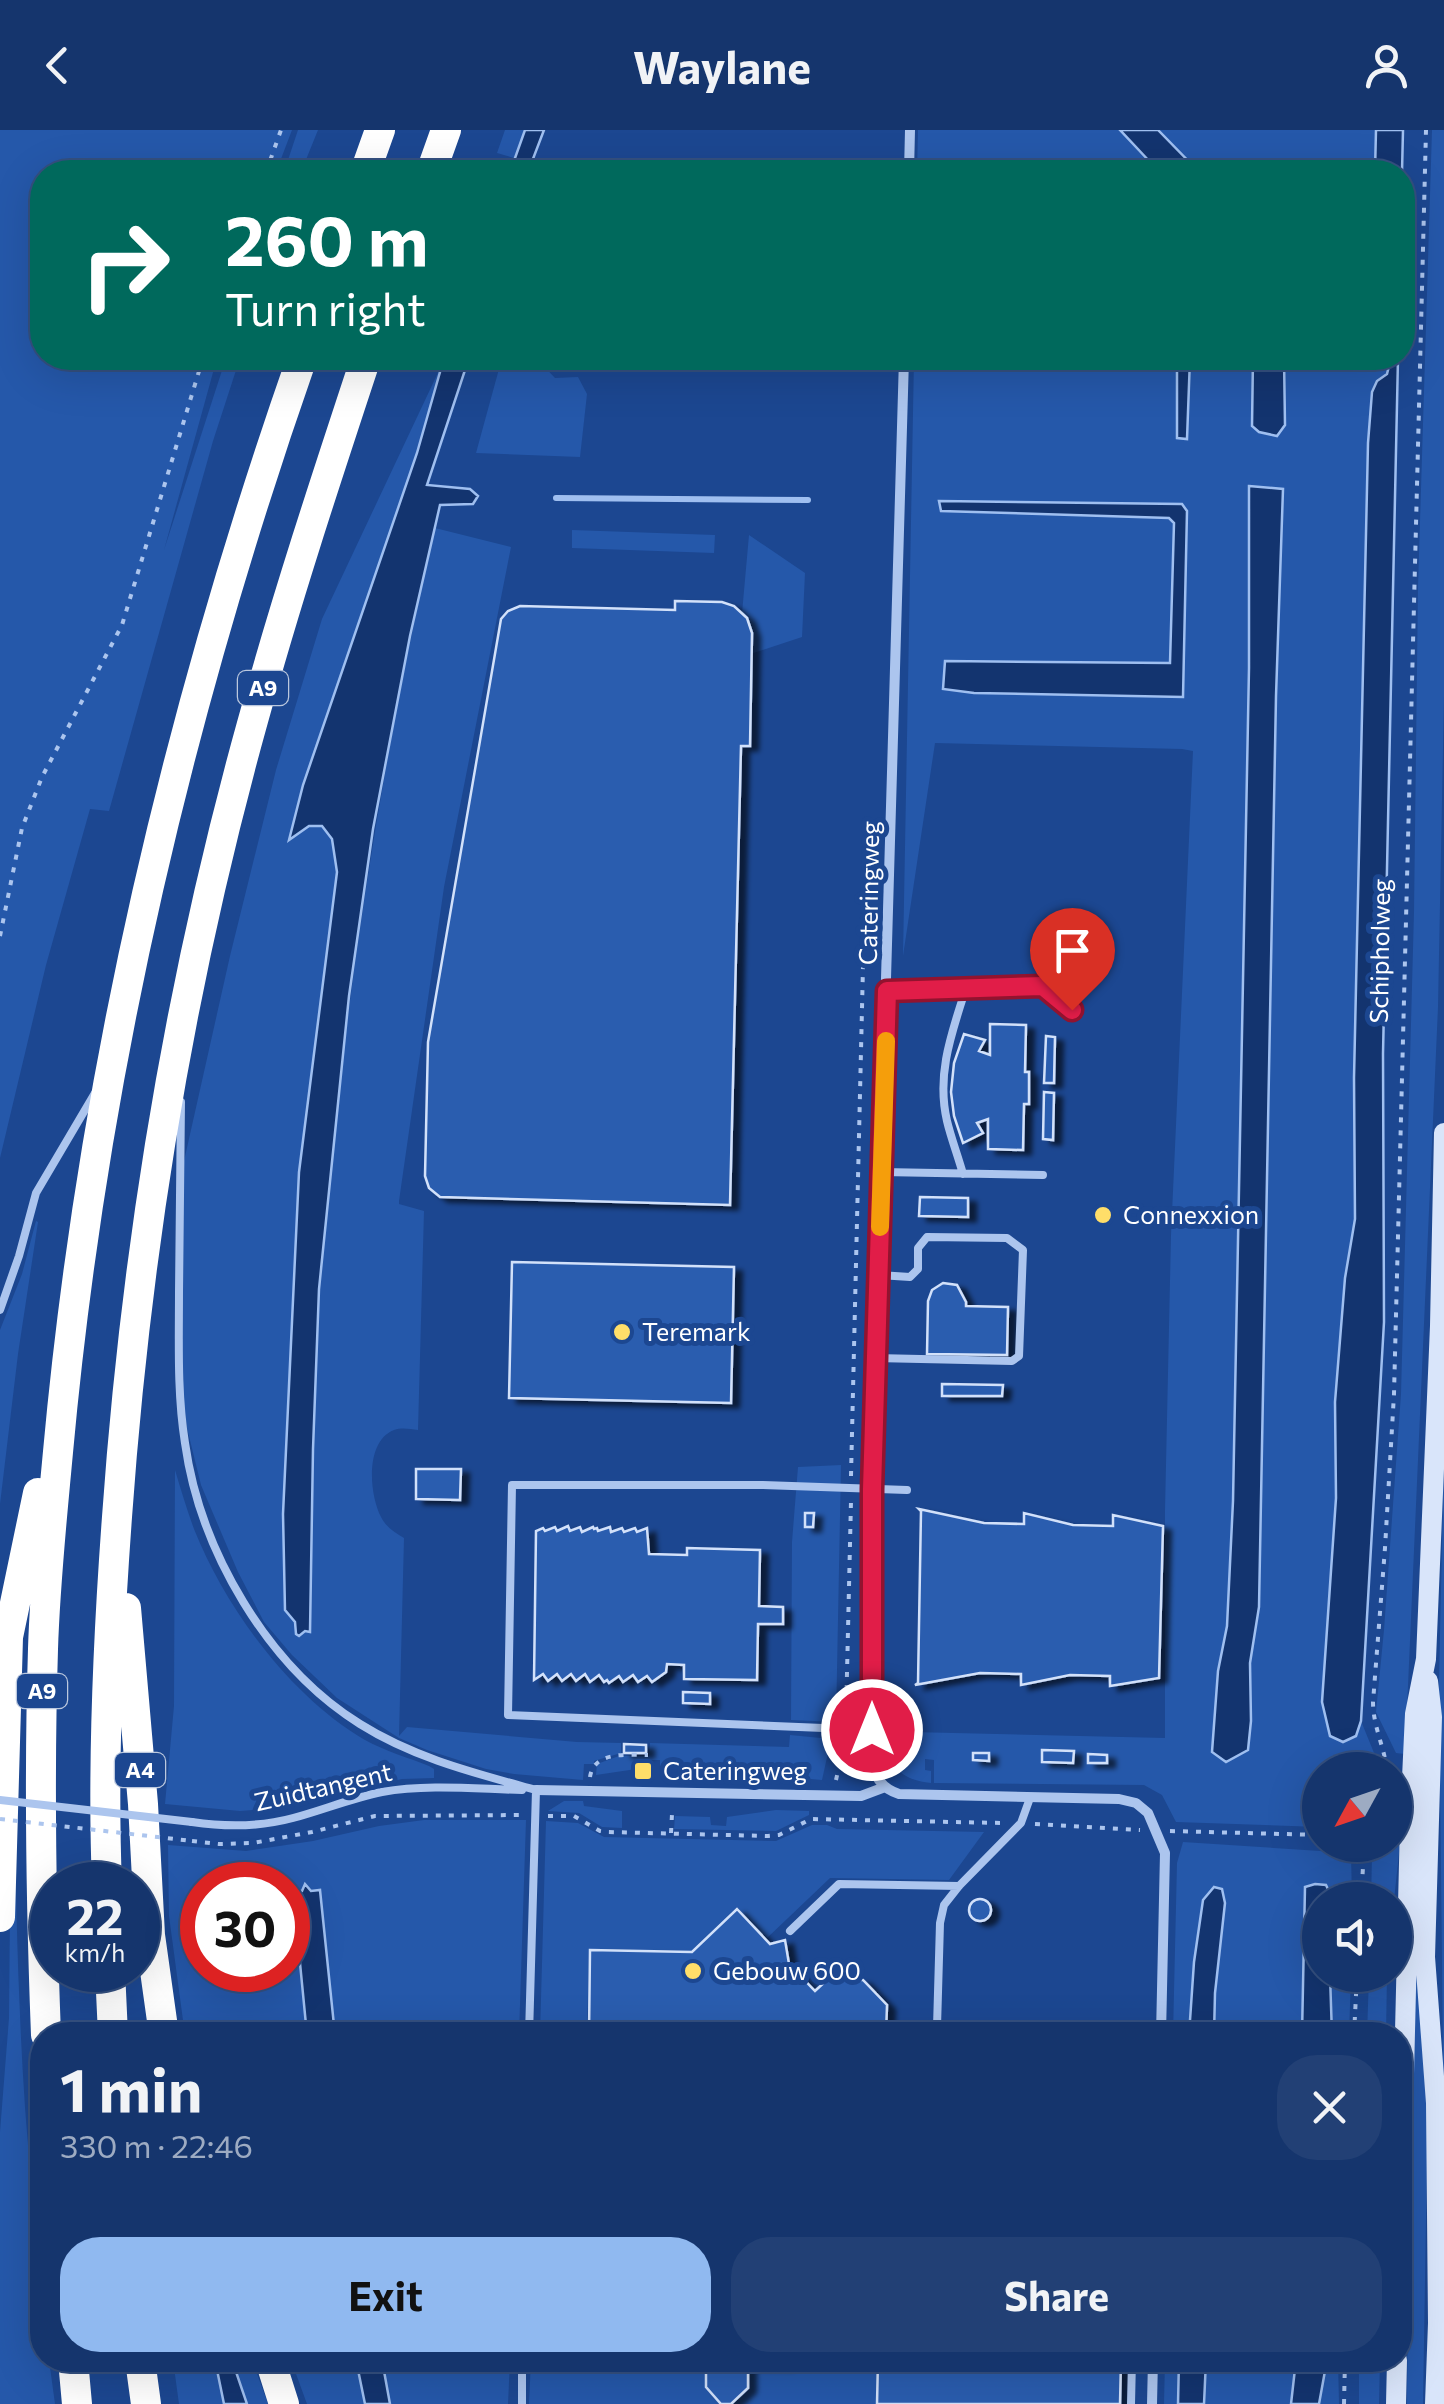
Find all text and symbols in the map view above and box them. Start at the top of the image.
icon: back [30,38,85,93]
text: Waylane [633,38,811,93]
icon: person [1359,38,1414,93]
text: 260 m [225,195,429,280]
icon: right [60,200,190,330]
text: Turn right [225,280,426,335]
road number: A9 [238,671,288,705]
street label: Cateringweg [852,820,884,965]
street label: Schipholweg [1363,878,1395,1023]
pin [1030,908,1115,1011]
icon: arrive [1045,923,1100,978]
place label: Connexxion [1123,1199,1259,1229]
marker: Connexxion [1092,1204,1114,1226]
place label: Teremark [642,1316,751,1346]
marker: Teremark [611,1321,633,1343]
road number: A9 [17,1674,67,1708]
position arrow [820,1678,924,1782]
north arrow [1302,1752,1412,1862]
map controls [1302,1752,1412,1992]
road number: A4 [115,1753,165,1787]
place label: Cateringweg [663,1755,808,1785]
street label: Zuidtangent [251,1756,395,1816]
marker: Cateringweg [632,1760,654,1782]
speed limit sign: 30 [180,1862,310,1992]
button: sound [1302,1882,1412,1992]
text: 22 [67,1884,123,1945]
text: km/h [65,1937,125,1967]
place label: Gebouw 600 [713,1955,861,1985]
marker: Gebouw 600 [682,1960,704,1982]
text: 1 min [60,2051,202,2124]
button: close [1277,2055,1382,2160]
text: 330 m · 22:46 [60,2125,253,2165]
button: Exit [60,2237,711,2352]
button: Share [731,2237,1382,2352]

